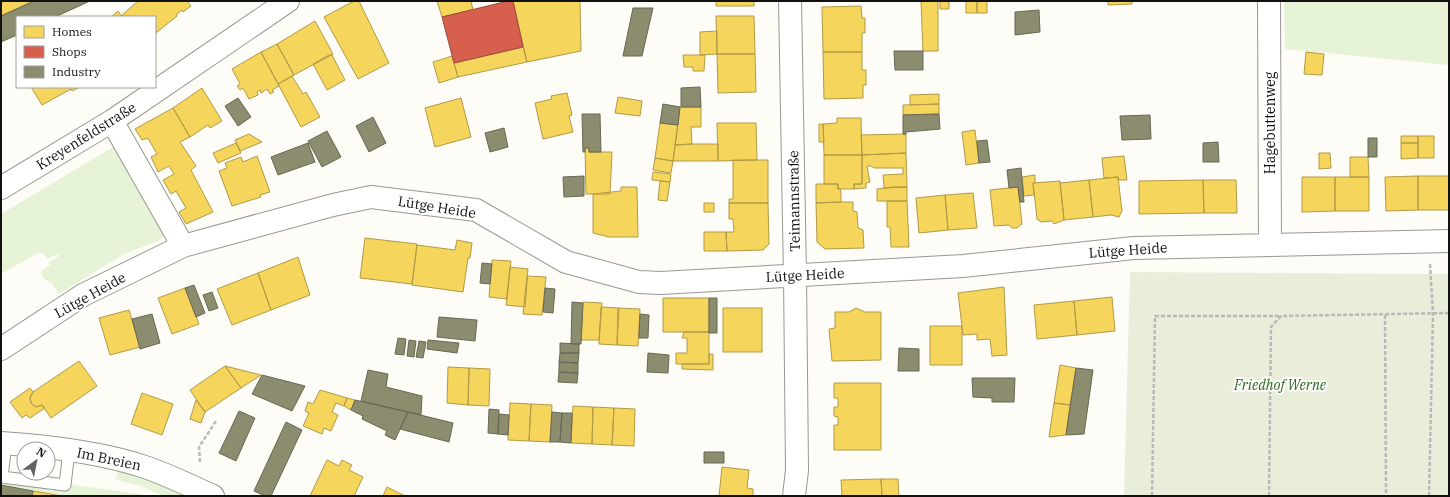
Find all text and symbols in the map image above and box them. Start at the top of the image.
legend [16,16,156,88]
text: Homes [52,24,92,39]
text: Shops [52,44,87,59]
text: Industry [52,64,101,79]
street label: Hagebuttenweg [1261,71,1279,174]
street label: Kreyenfeldstraße [33,98,139,174]
street label: Teimannstraße [784,150,804,252]
street label: Lütge Heide [397,192,477,222]
street label: Lütge Heide [1088,238,1168,262]
street label: Lütge Heide [765,264,845,286]
street label: Lütge Heide [51,268,129,322]
park label: Friedhof Werne [1233,376,1327,394]
north arrow [16,441,56,481]
street label: Im Breien [75,443,143,475]
text: N [34,444,49,461]

